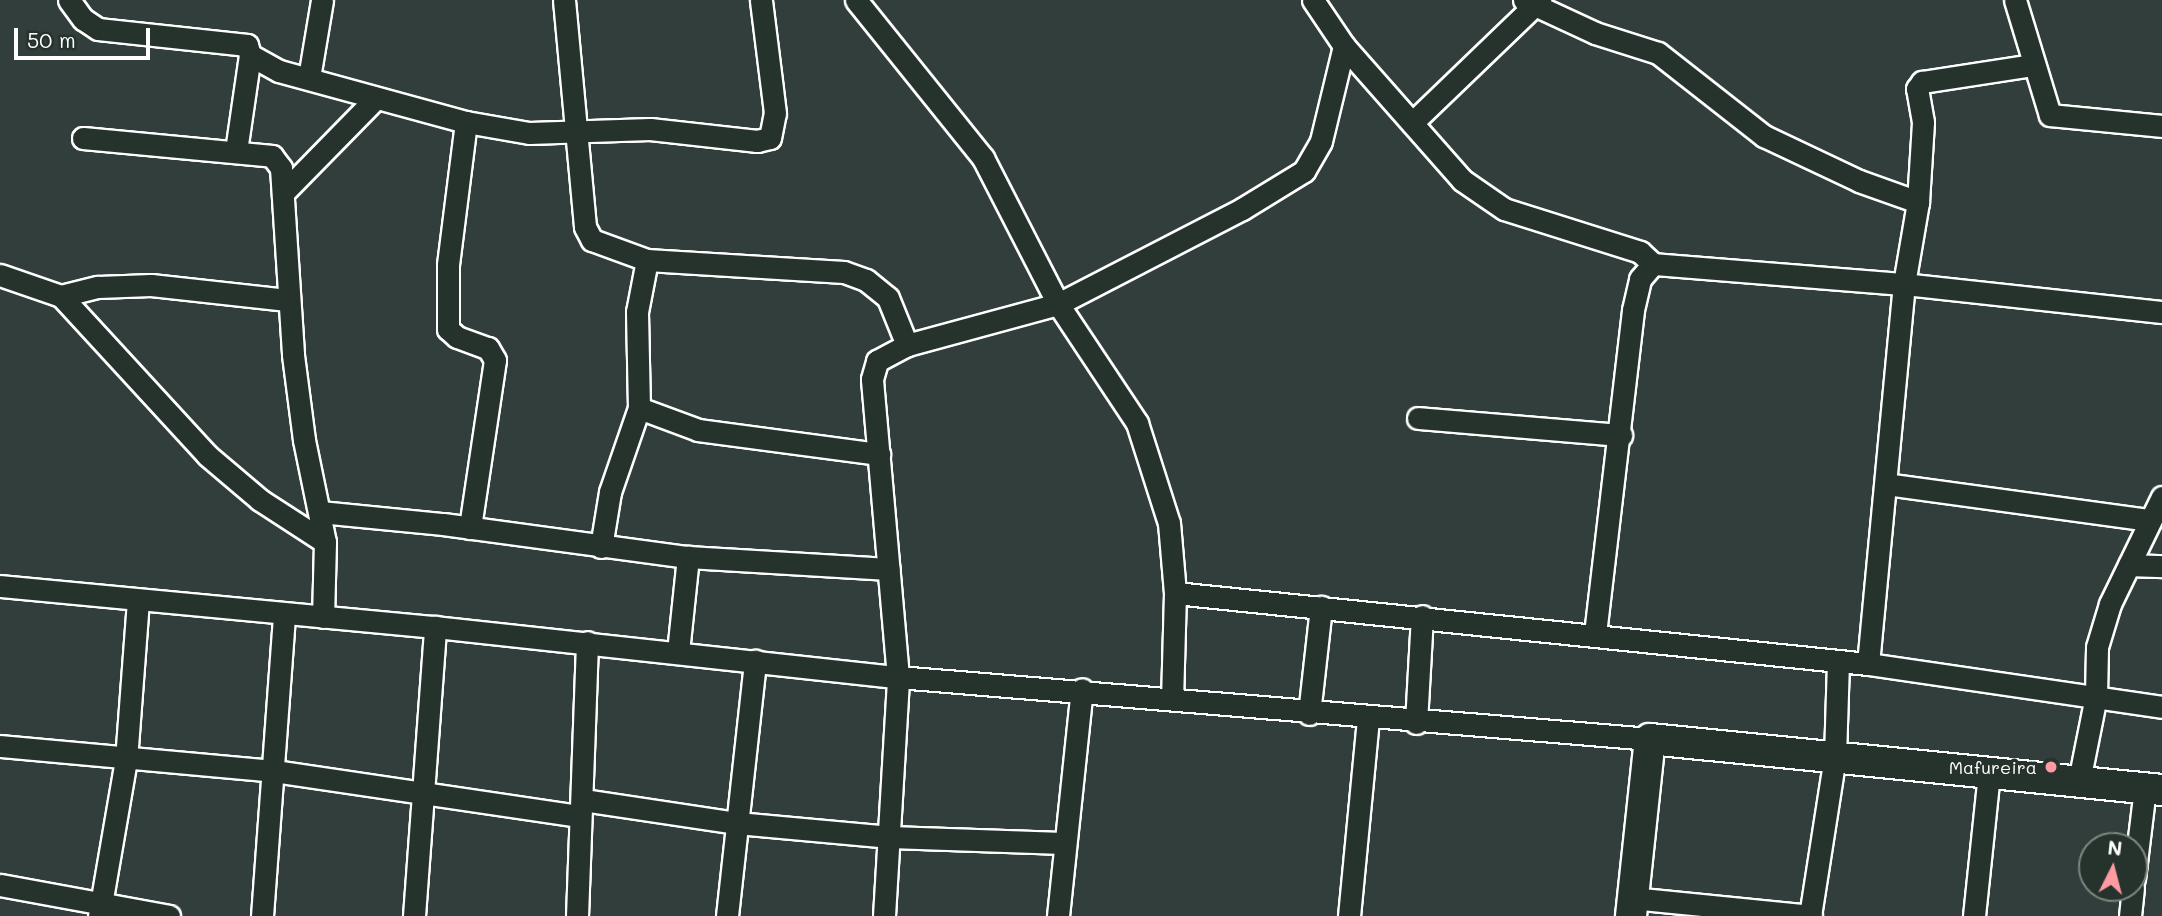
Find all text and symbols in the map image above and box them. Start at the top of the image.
scale bar [18,14,154,58]
text: 50 m [27,26,76,53]
place label: Mafureira [1949,756,2037,778]
marker: Mafureira [2043,759,2059,775]
north arrow [2078,832,2148,902]
text: N [2107,834,2124,861]

